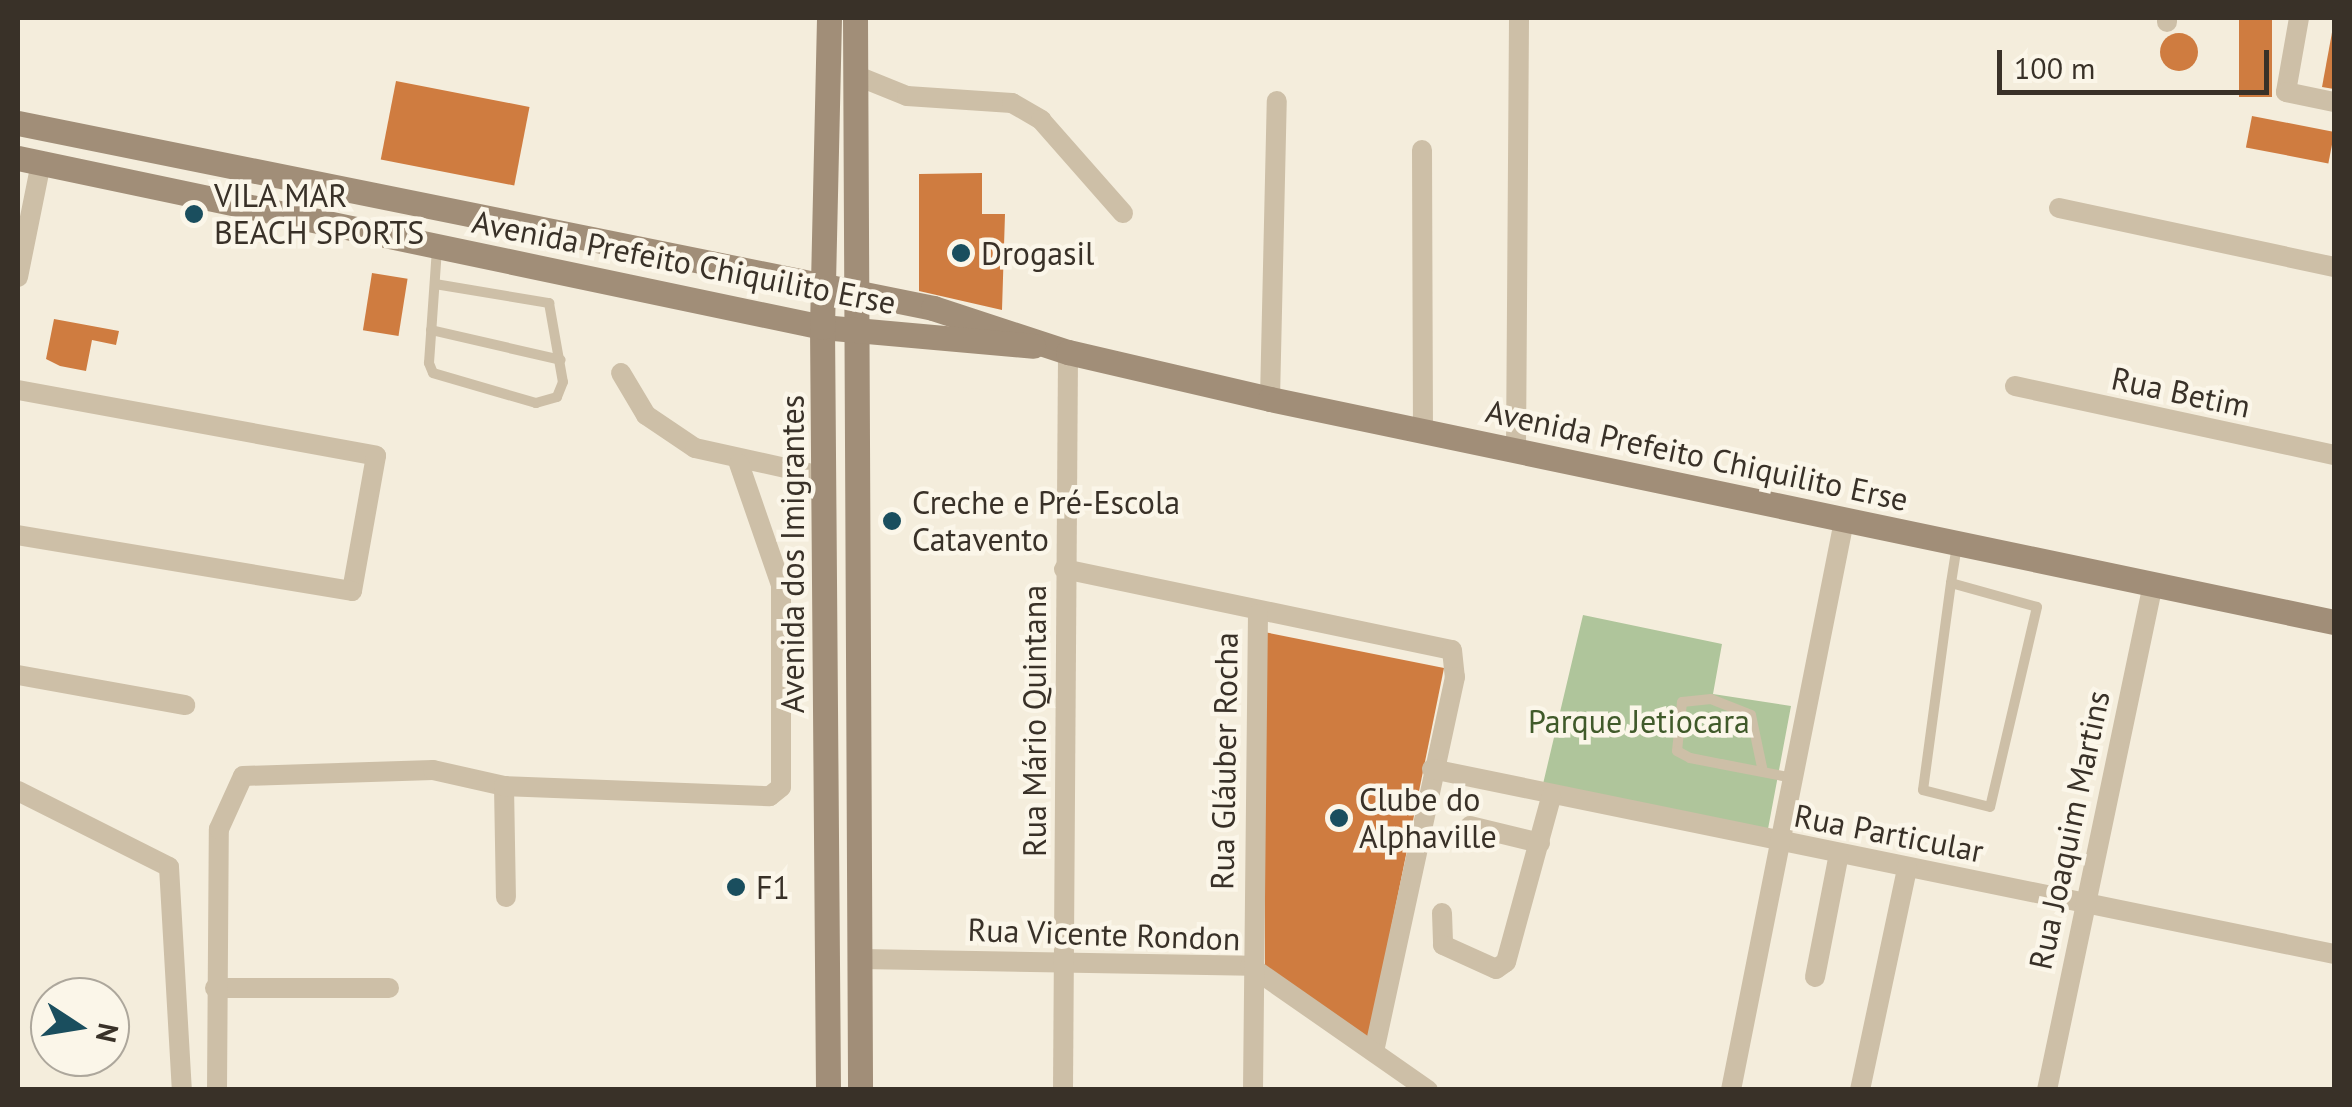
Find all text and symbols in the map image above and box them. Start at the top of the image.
scale bar [2002,30,2274,92]
text: 100 m [2014,48,2095,87]
place label: VILA MAR BEACH SPORTS [214,177,424,252]
street label: Avenida Prefeito Chiquilito Erse [469,202,899,322]
marker: VILA MAR BEACH SPORTS [183,203,205,225]
place label: Drogasil [981,234,1094,272]
marker: Drogasil [950,242,972,264]
street label: Rua Betim [2108,359,2254,425]
street label: Avenida Prefeito Chiquilito Erse [1482,391,1912,519]
street label: Avenida dos Imigrantes [773,395,811,713]
place label: Creche e Pré-Escola Catavento [912,484,1180,559]
marker: Creche e Pré-Escola Catavento [881,510,903,532]
street label: Rua Mário Quintana [1015,585,1053,857]
street label: Rua Gláuber Rocha [1203,632,1245,890]
street label: Rua Joaquim Martins [2021,687,2117,973]
park label: Parque Jetiocara [1528,702,1750,740]
place label: Clube do Alphaville [1359,781,1497,856]
street label: Rua Particular [1791,796,1987,870]
marker: Clube do Alphaville [1328,807,1350,829]
place label: F1 [756,868,790,906]
marker: F1 [725,876,747,898]
street label: Rua Vicente Rondon [966,910,1242,958]
north arrow [30,977,130,1077]
text: N [88,1020,128,1046]

